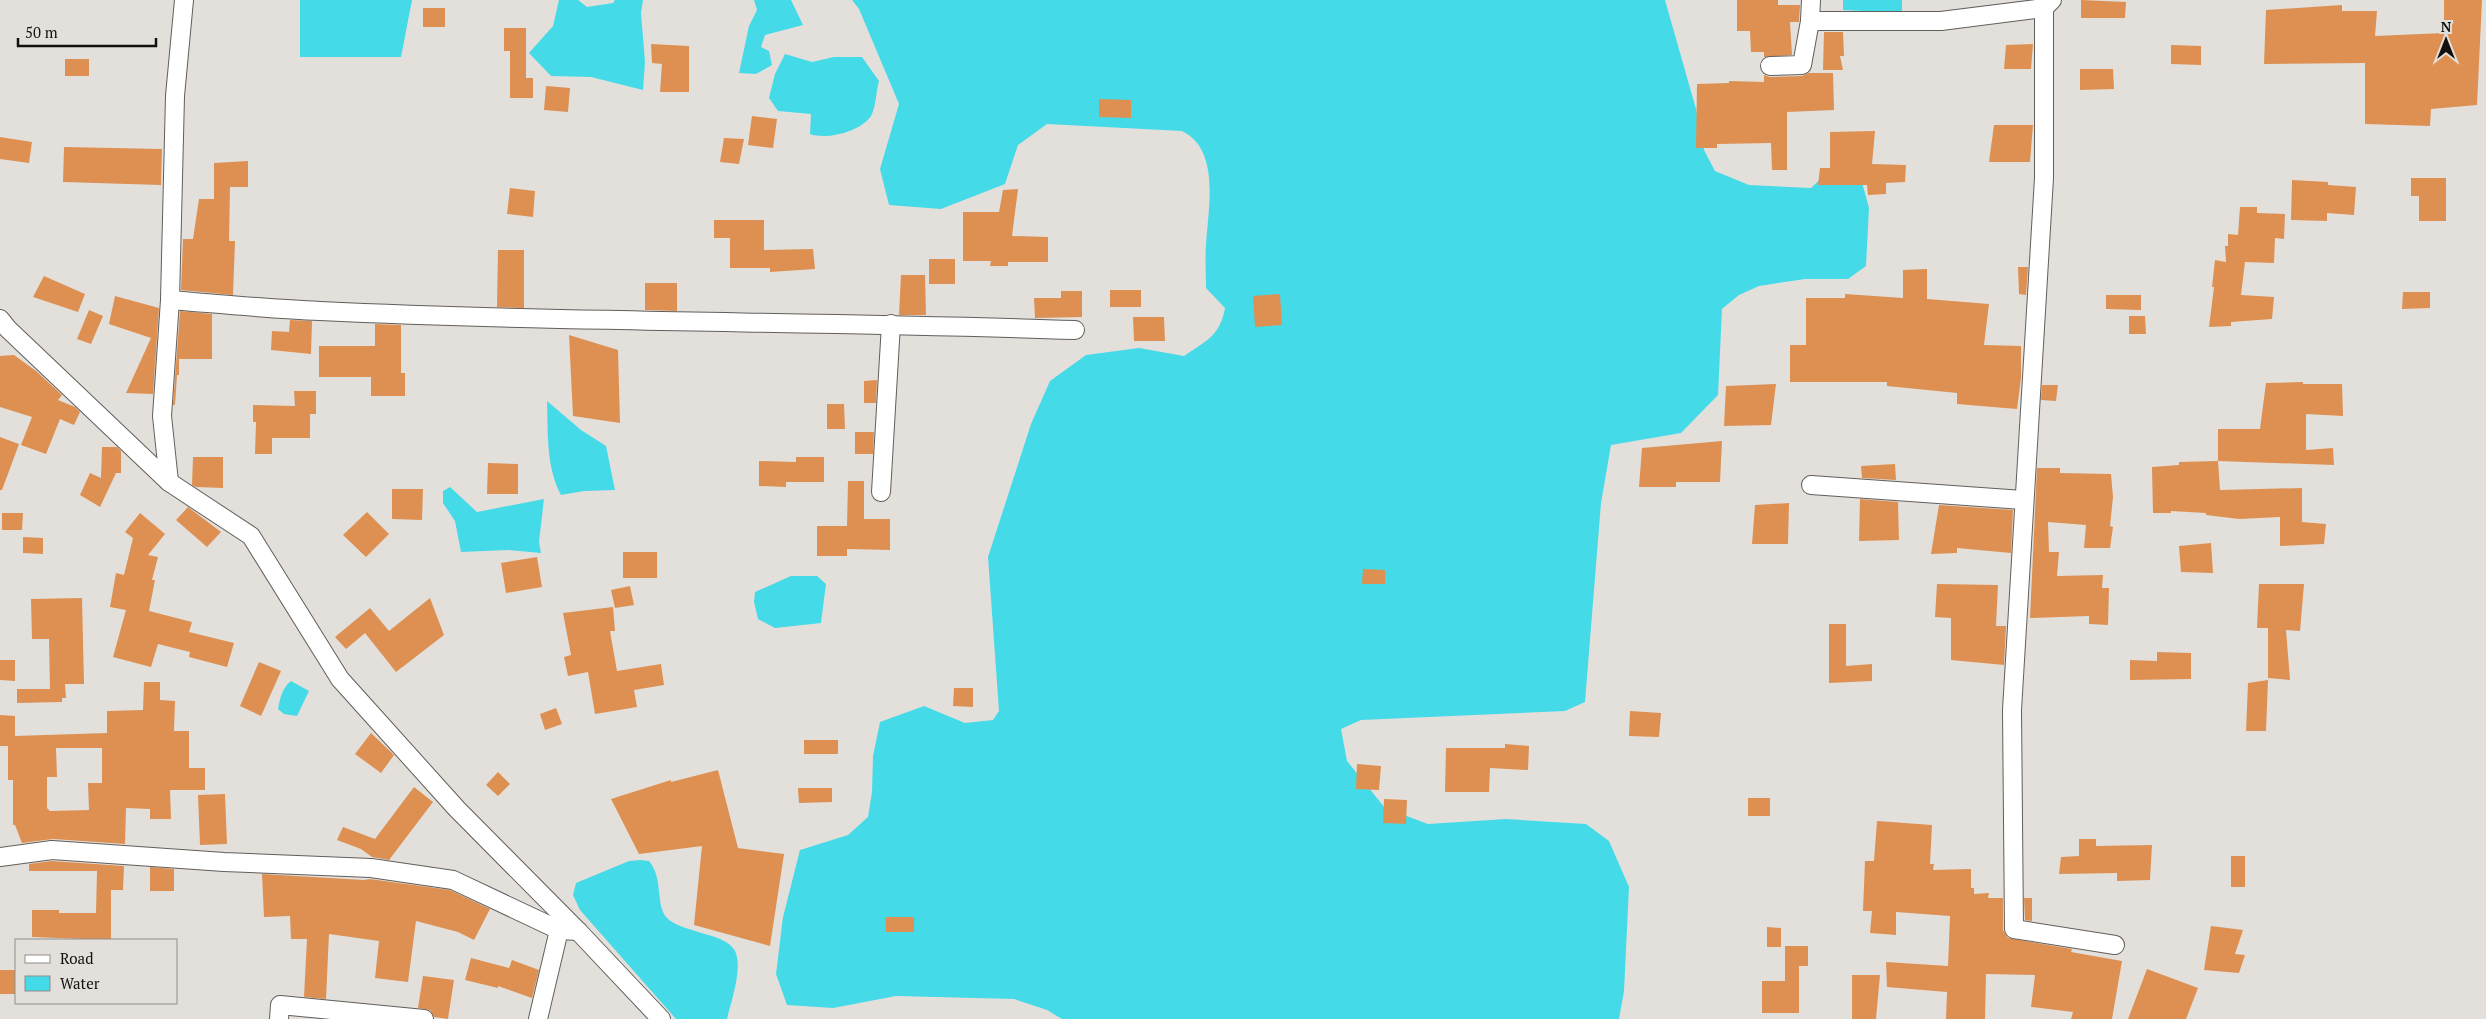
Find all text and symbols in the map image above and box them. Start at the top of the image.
scale bar [18,15,155,47]
north arrow [2421,15,2471,65]
text: N [2441,17,2452,36]
text: 50 m [25,22,58,42]
legend [15,939,178,1004]
text: Road [60,948,93,968]
text: Water [60,973,100,993]

